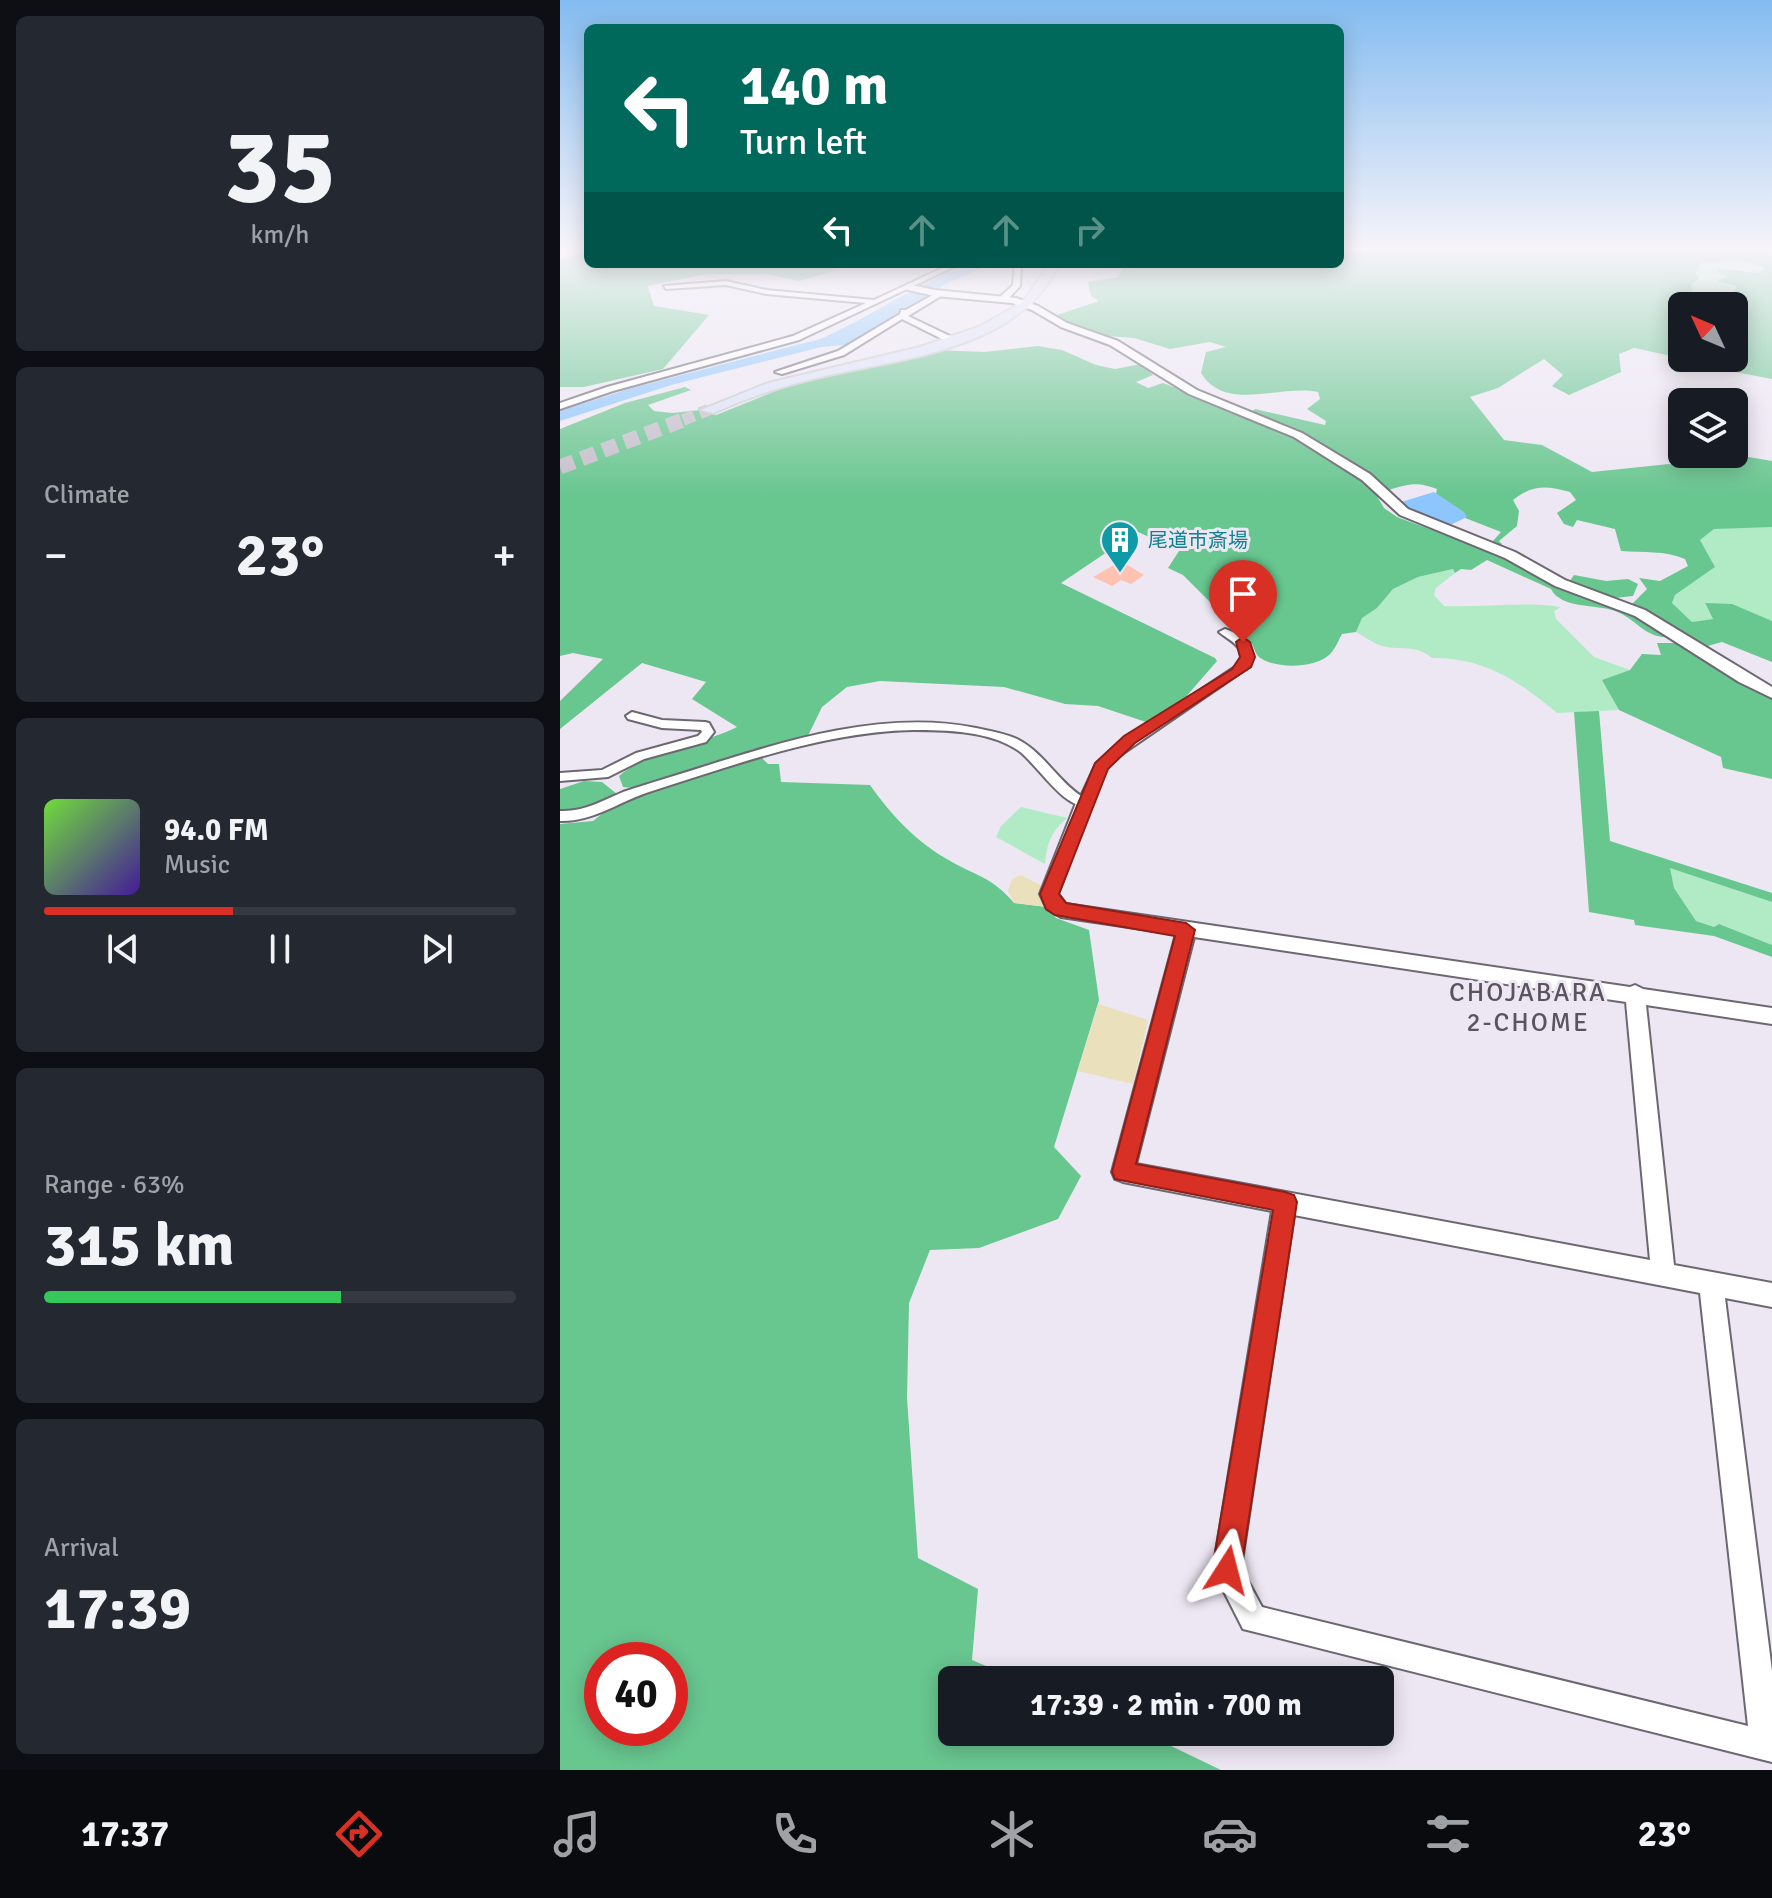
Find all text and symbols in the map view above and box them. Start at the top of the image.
text: 140 m [740,51,888,120]
icon: left [608,56,712,160]
text: 35 [224,103,336,231]
text: Turn left [740,120,867,165]
icon: left [816,208,860,252]
icon: ahead [900,208,944,252]
icon: ahead [984,208,1028,252]
icon: right [1068,208,1112,252]
text: km/h [251,219,309,251]
north arrow [1668,292,1748,372]
map controls [1668,292,1748,468]
button: layers [1668,388,1748,468]
text: Climate [44,479,130,511]
text: 23° [236,519,324,593]
building icon: 尾道市斎場 [1099,519,1141,574]
place label: 尾道市斎場 [1148,528,1248,553]
text: − [44,529,68,583]
text: + [492,529,516,583]
pin [1209,560,1277,642]
icon: arrive [1221,572,1265,616]
text: 94.0 FM [164,812,269,849]
text: Music [164,849,230,881]
icon: previous [101,927,145,971]
icon: pause [258,927,302,971]
icon: next [415,927,459,971]
district label: CHOJABARA 2-CHOME [1449,977,1607,1039]
text: Range · 63% [44,1169,185,1201]
text: 315 km [44,1209,234,1283]
position arrow [1185,1528,1269,1612]
text: Arrival [44,1532,119,1564]
text: 17:39 [44,1572,191,1646]
speed limit sign: 40 [584,1642,688,1746]
text: 17:39 · 2 min · 700 m [1030,1687,1302,1724]
icon: directions [331,1806,387,1862]
icon: music [549,1806,605,1862]
icon: phone [767,1806,823,1862]
icon: climate [984,1806,1040,1862]
icon: car [1202,1806,1258,1862]
icon: filters [1420,1806,1476,1862]
text: 17:37 [81,1812,169,1857]
text: 23° [1638,1812,1691,1857]

